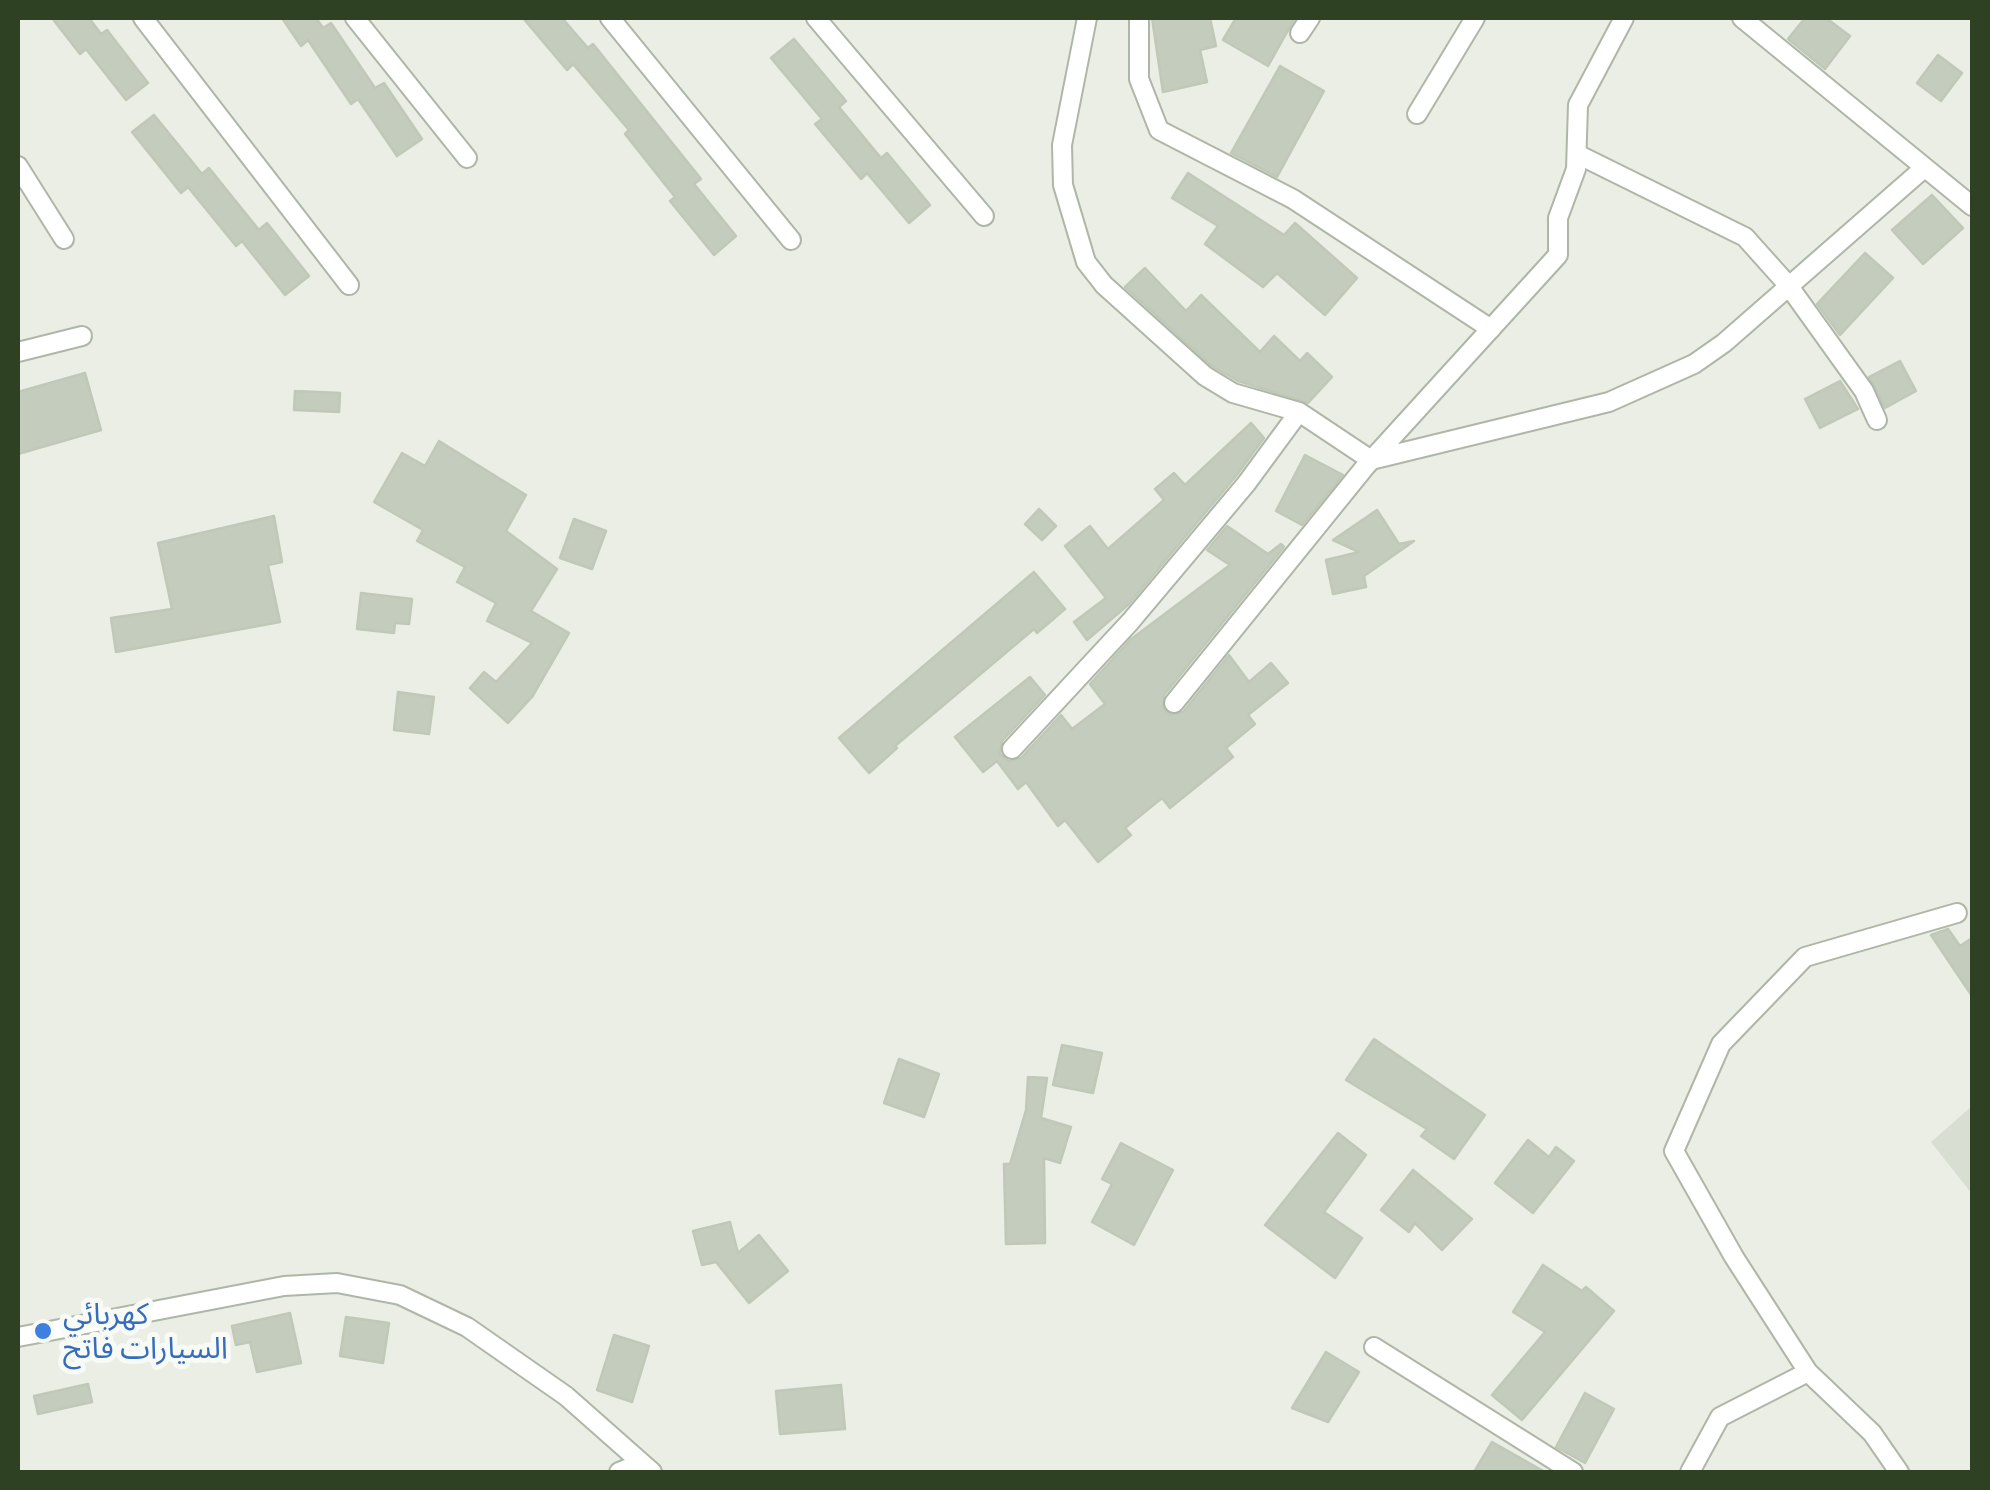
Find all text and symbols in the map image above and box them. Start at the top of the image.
place label: كهربائي السيارات فاتح [63,1296,228,1366]
marker: كهربائي السيارات فاتح [32,1320,54,1342]

